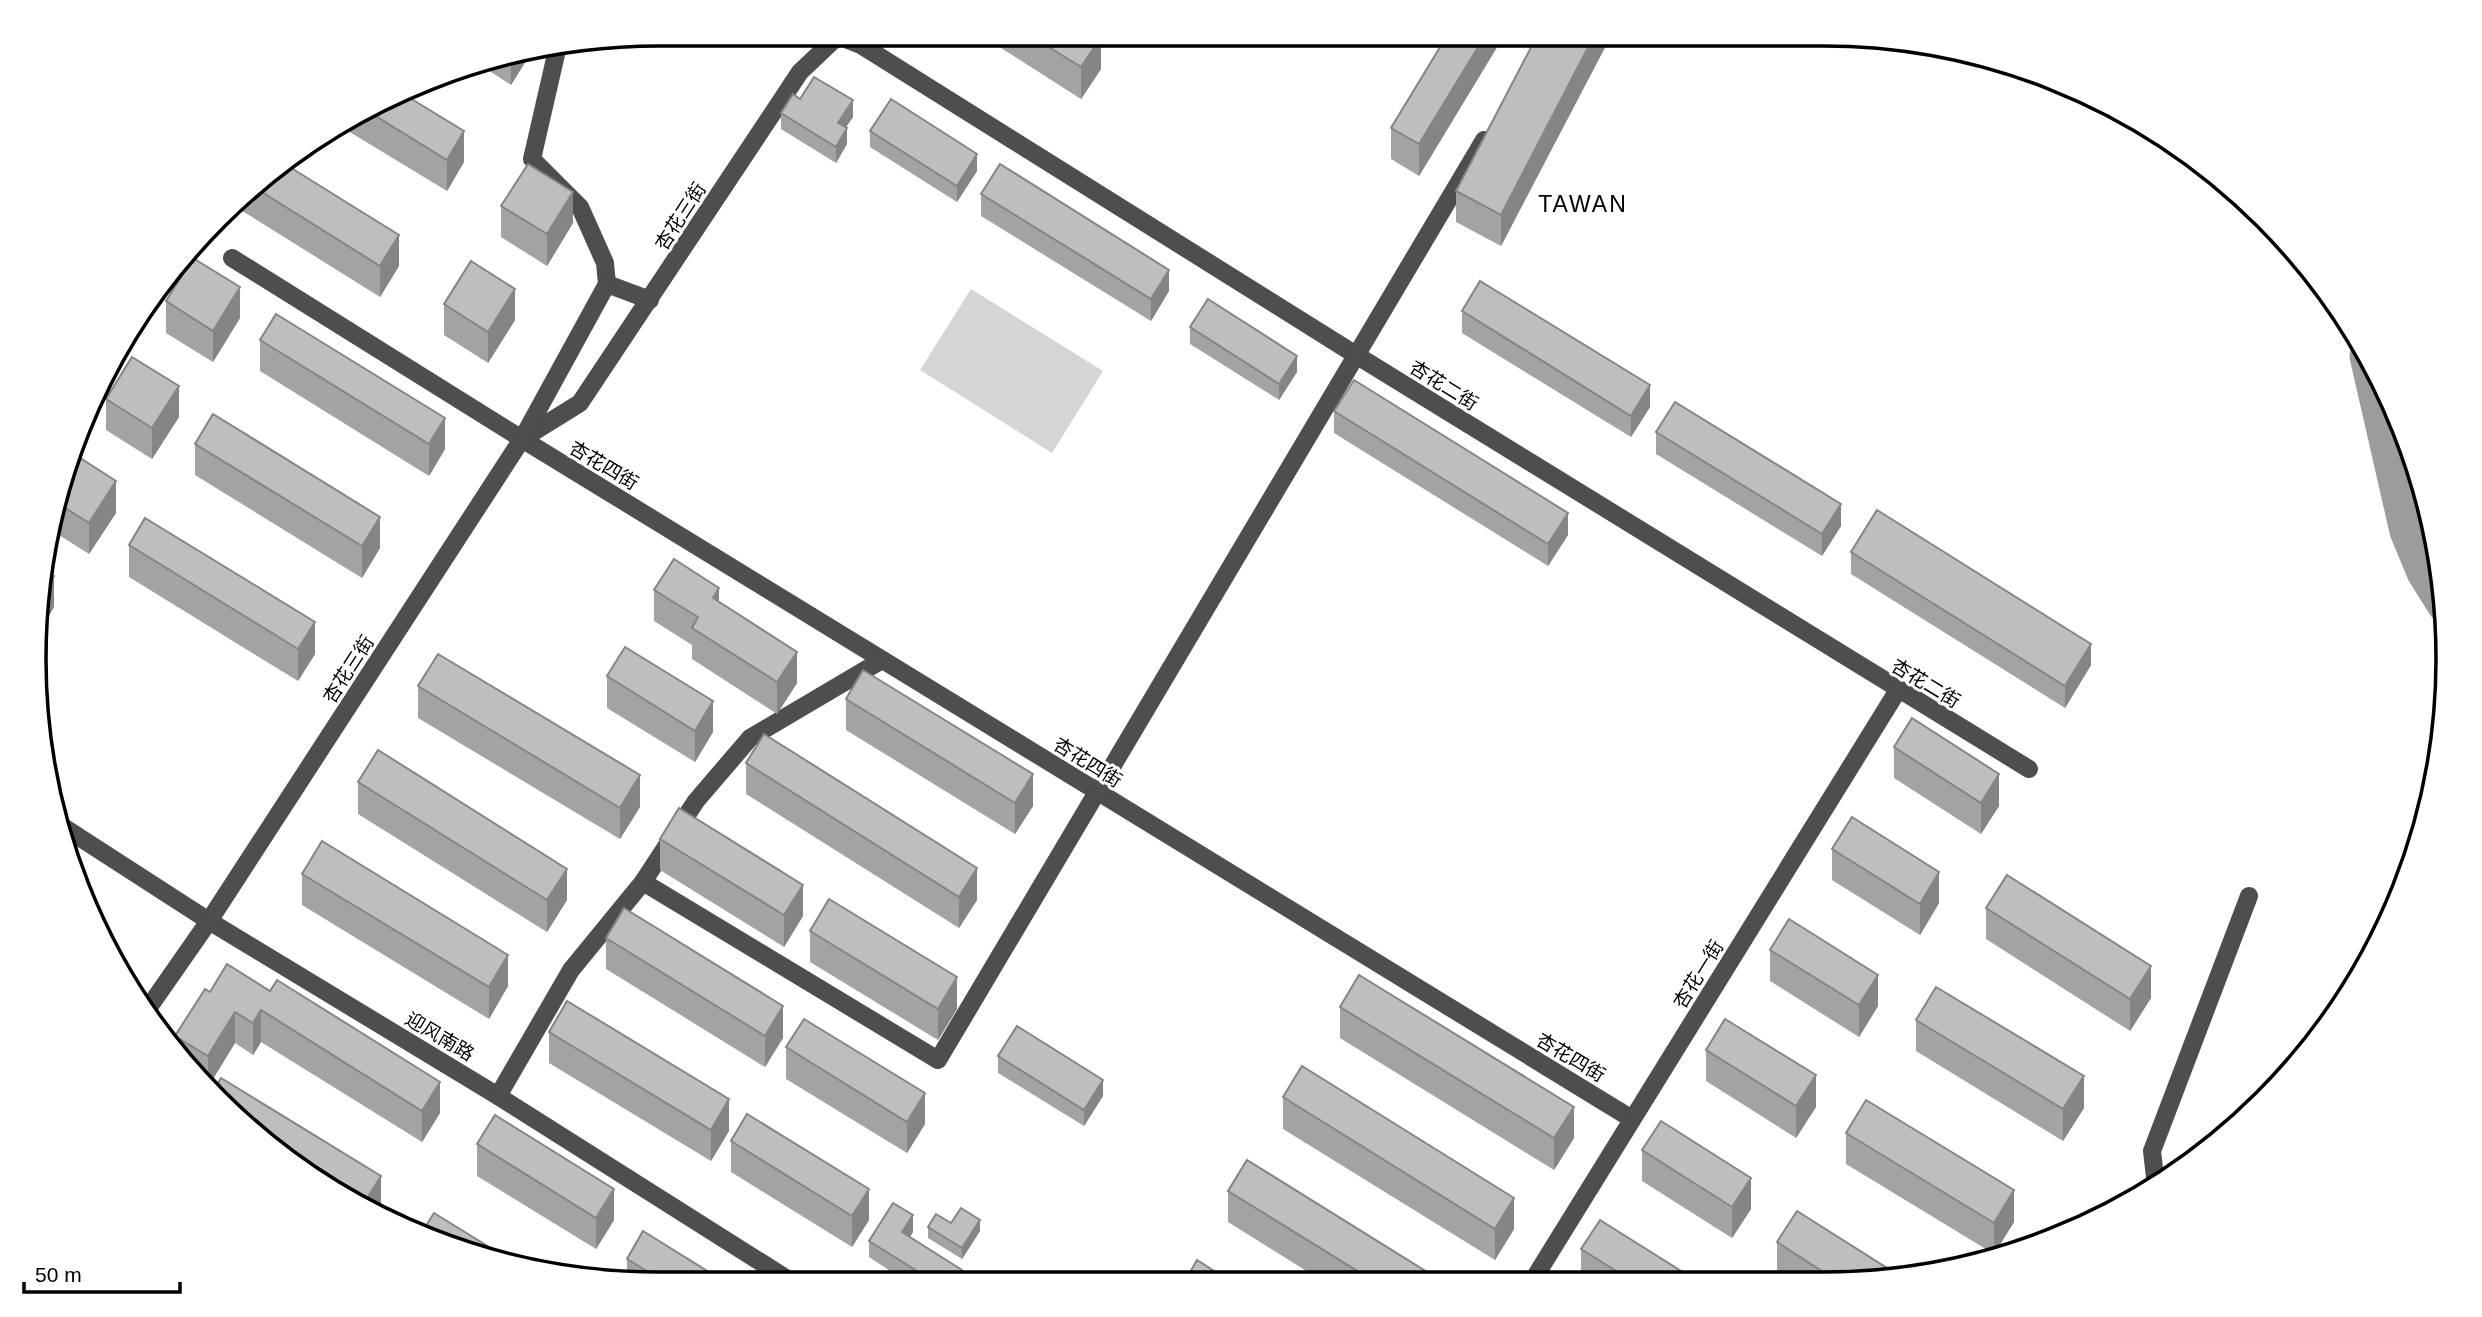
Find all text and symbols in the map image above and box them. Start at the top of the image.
street label: 杏花三街 [651,179,710,254]
district label: TAWAN [1538,191,1628,217]
street label: 杏花二街 [1406,356,1482,414]
street label: 杏花四街 [566,437,642,494]
street label: 杏花三街 [319,632,378,707]
street label: 杏花二街 [1888,655,1964,712]
street label: 杏花四街 [1050,733,1126,791]
street label: 杏花一街 [1669,936,1727,1012]
street label: 迎风南路 [402,1008,478,1065]
street label: 杏花四街 [1533,1029,1609,1086]
scale bar [24,1250,180,1294]
text: 50 m [35,1263,82,1286]

